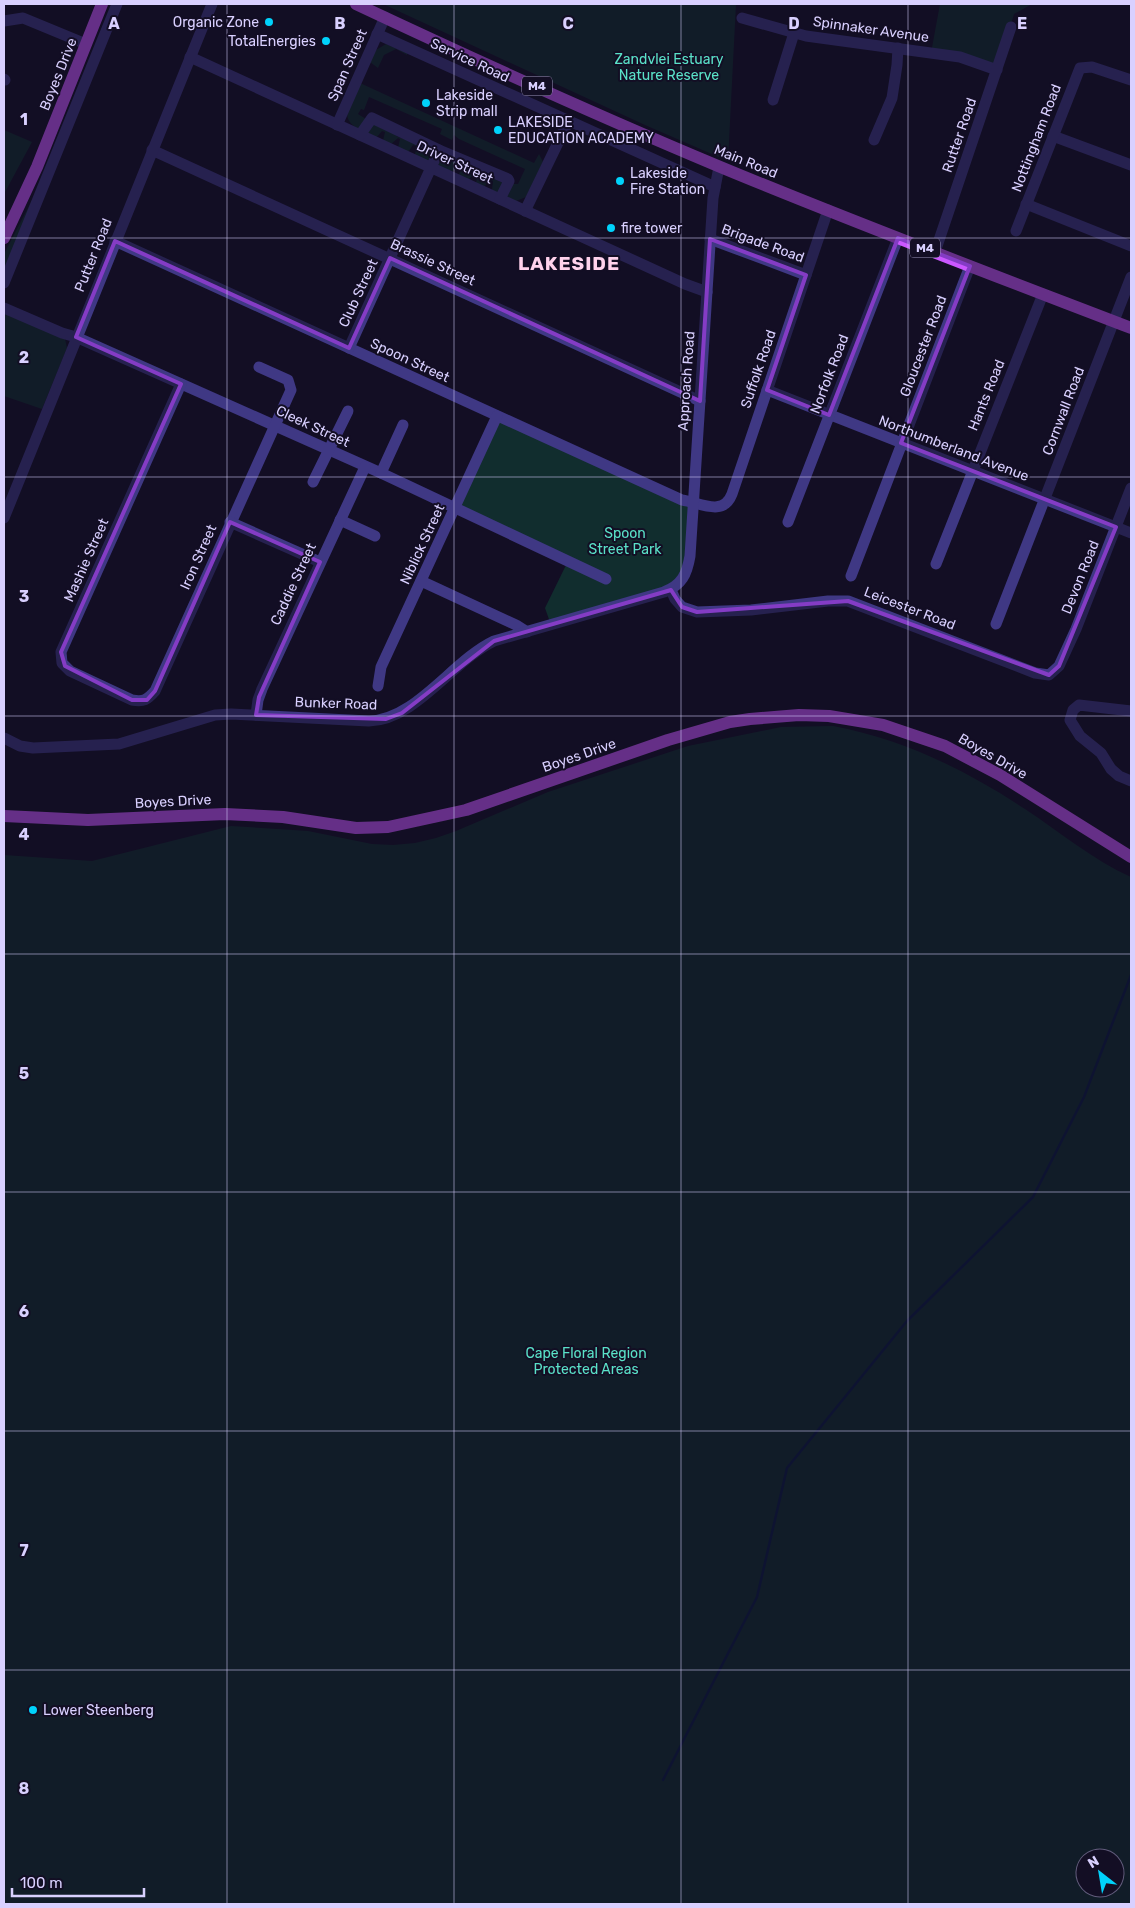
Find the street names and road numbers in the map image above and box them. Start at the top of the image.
street label: Spinnaker Avenue [812,13,930,46]
street label: Span Street [324,26,371,104]
street label: Boyes Drive [36,35,81,113]
street label: Service Road [428,35,512,86]
road number: M4 [522,76,552,95]
street label: Nottingham Road [1008,82,1065,195]
street label: Rutter Road [939,96,980,175]
street label: Driver Street [414,137,496,188]
street label: Main Road [711,141,780,182]
street label: Putter Road [71,216,116,294]
street label: Brigade Road [719,221,807,266]
street label: Brassie Street [388,235,478,290]
road number: M4 [910,238,940,258]
street label: Club Street [335,256,382,330]
street label: Gloucester Road [896,293,951,399]
street label: Suffolk Road [737,328,780,411]
street label: Approach Road [675,331,698,431]
street label: Norfolk Road [807,332,852,416]
street label: Spoon Street [367,335,453,386]
street label: Hants Road [964,357,1008,433]
street label: Cornwall Road [1039,365,1088,458]
street label: Cleek Street [273,402,353,451]
street label: Northumberland Avenue [876,412,1031,485]
street label: Niblick Street [396,501,449,587]
street label: Mashie Street [60,515,113,605]
street label: Iron Street [177,522,221,592]
street label: Devon Road [1058,538,1103,616]
street label: Caddie Street [267,540,320,628]
street label: Leicester Road [862,583,958,634]
street label: Bunker Road [294,694,378,713]
street label: Boyes Drive [955,730,1030,783]
street label: Boyes Drive [540,735,618,776]
street label: Boyes Drive [134,791,212,812]

